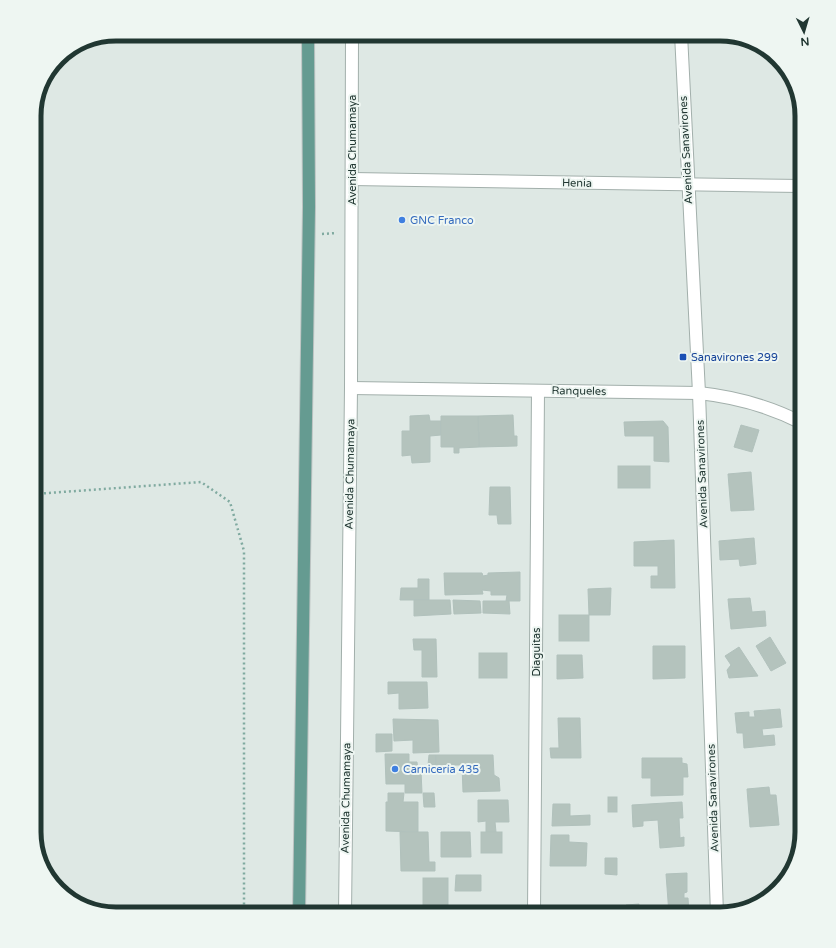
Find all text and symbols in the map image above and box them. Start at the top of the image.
north arrow [784,12,824,52]
text: N [800,35,810,48]
street label: Avenida Chumamaya [346,95,359,205]
street label: Avenida Sanavirones [677,95,695,205]
street label: Henia [562,176,592,190]
place label: GNC Franco [410,214,474,227]
marker: GNC Franco [397,215,407,225]
place label: Sanavirones 299 [691,351,778,364]
marker: Sanavirones 299 [678,352,688,362]
street label: Ranqueles [551,384,607,398]
street label: Avenida Chumamaya [343,419,357,529]
street label: Avenida Sanavirones [694,420,710,528]
street label: Diaguitas [530,627,543,677]
street label: Avenida Chumamaya [339,743,353,853]
street label: Avenida Sanavirones [705,744,721,852]
place label: Carnicería 435 [403,763,479,776]
marker: Carnicería 435 [390,764,400,774]

